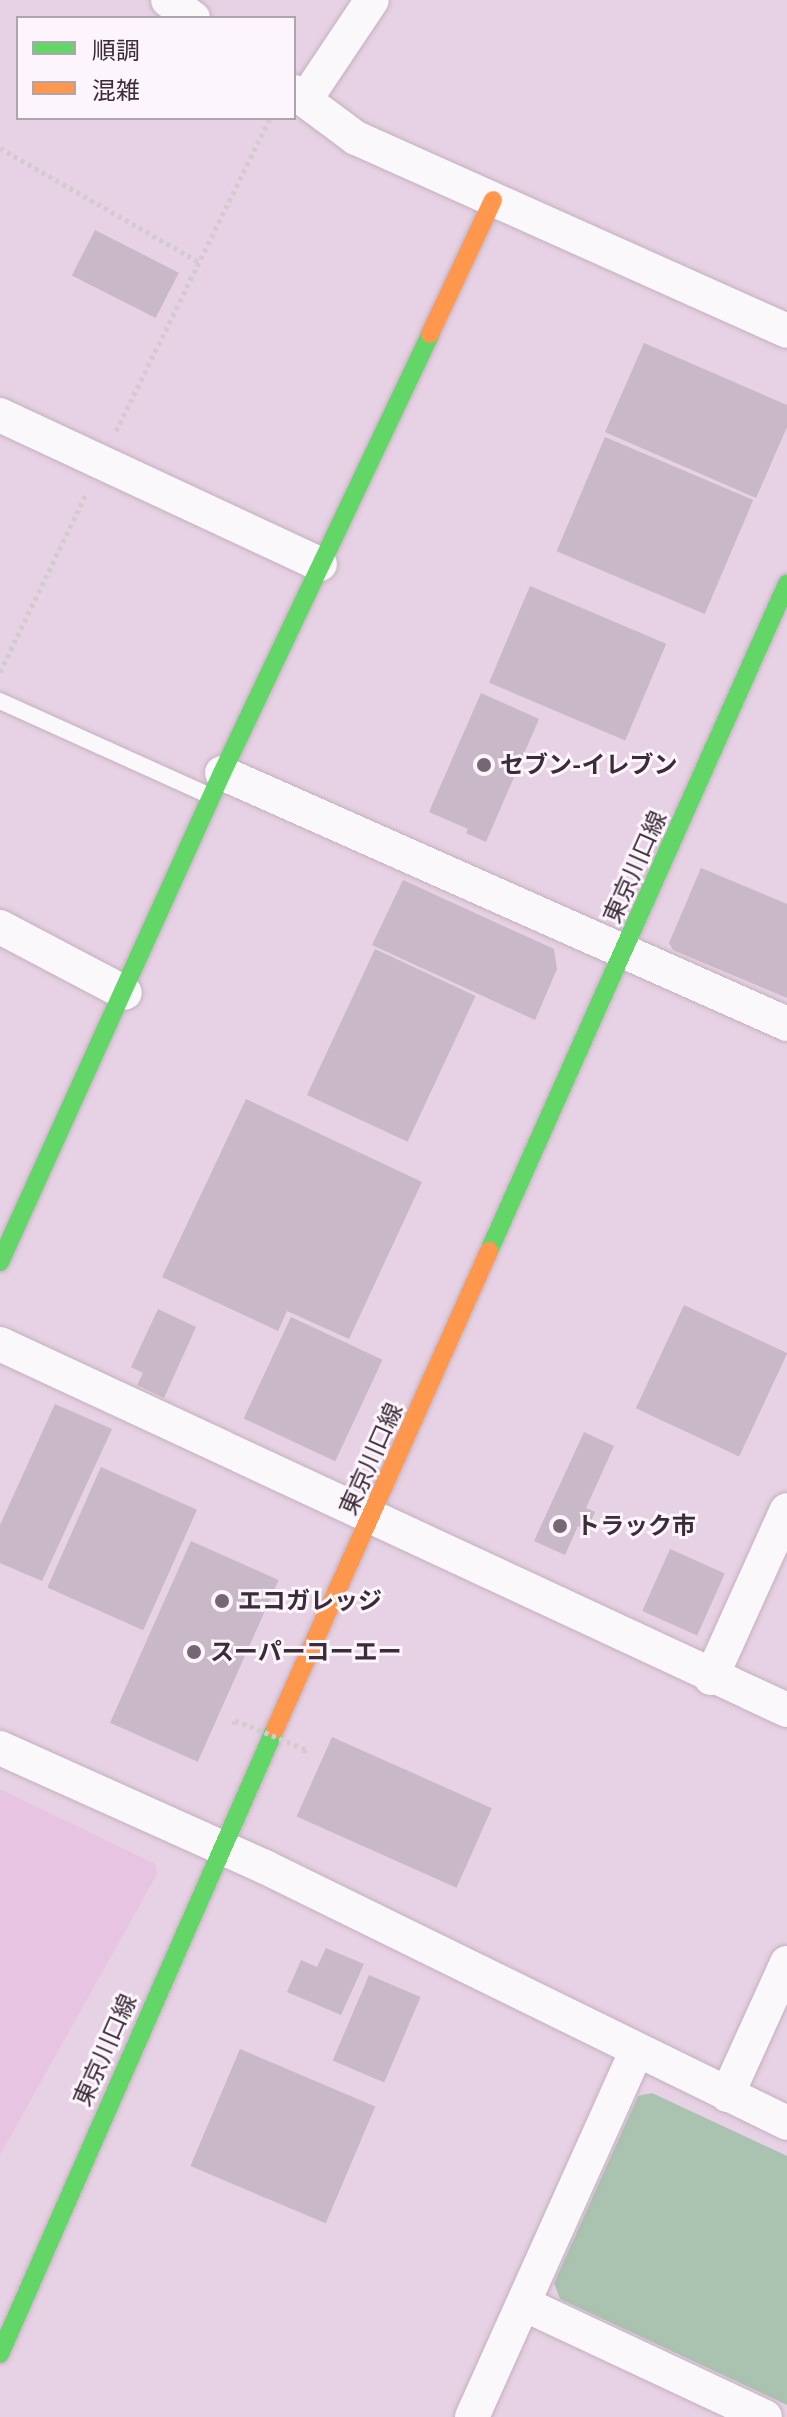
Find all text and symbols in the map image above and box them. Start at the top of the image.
legend [16,16,296,120]
text: 順調 [92,36,140,64]
text: 混雑 [92,76,140,104]
place label: セブン-イレブン [500,751,677,779]
marker: セブン-イレブン [475,756,493,774]
street label: 東京川口線 [597,806,673,928]
street label: 東京川口線 [333,1398,409,1520]
place label: トラック市 [576,1512,696,1540]
marker: トラック市 [551,1517,569,1535]
place label: エコガレッジ [238,1587,382,1615]
marker: エコガレッジ [213,1592,231,1610]
place label: スーパーコーエー [210,1638,402,1666]
marker: スーパーコーエー [185,1643,203,1661]
street label: 東京川口線 [67,1989,143,2111]

